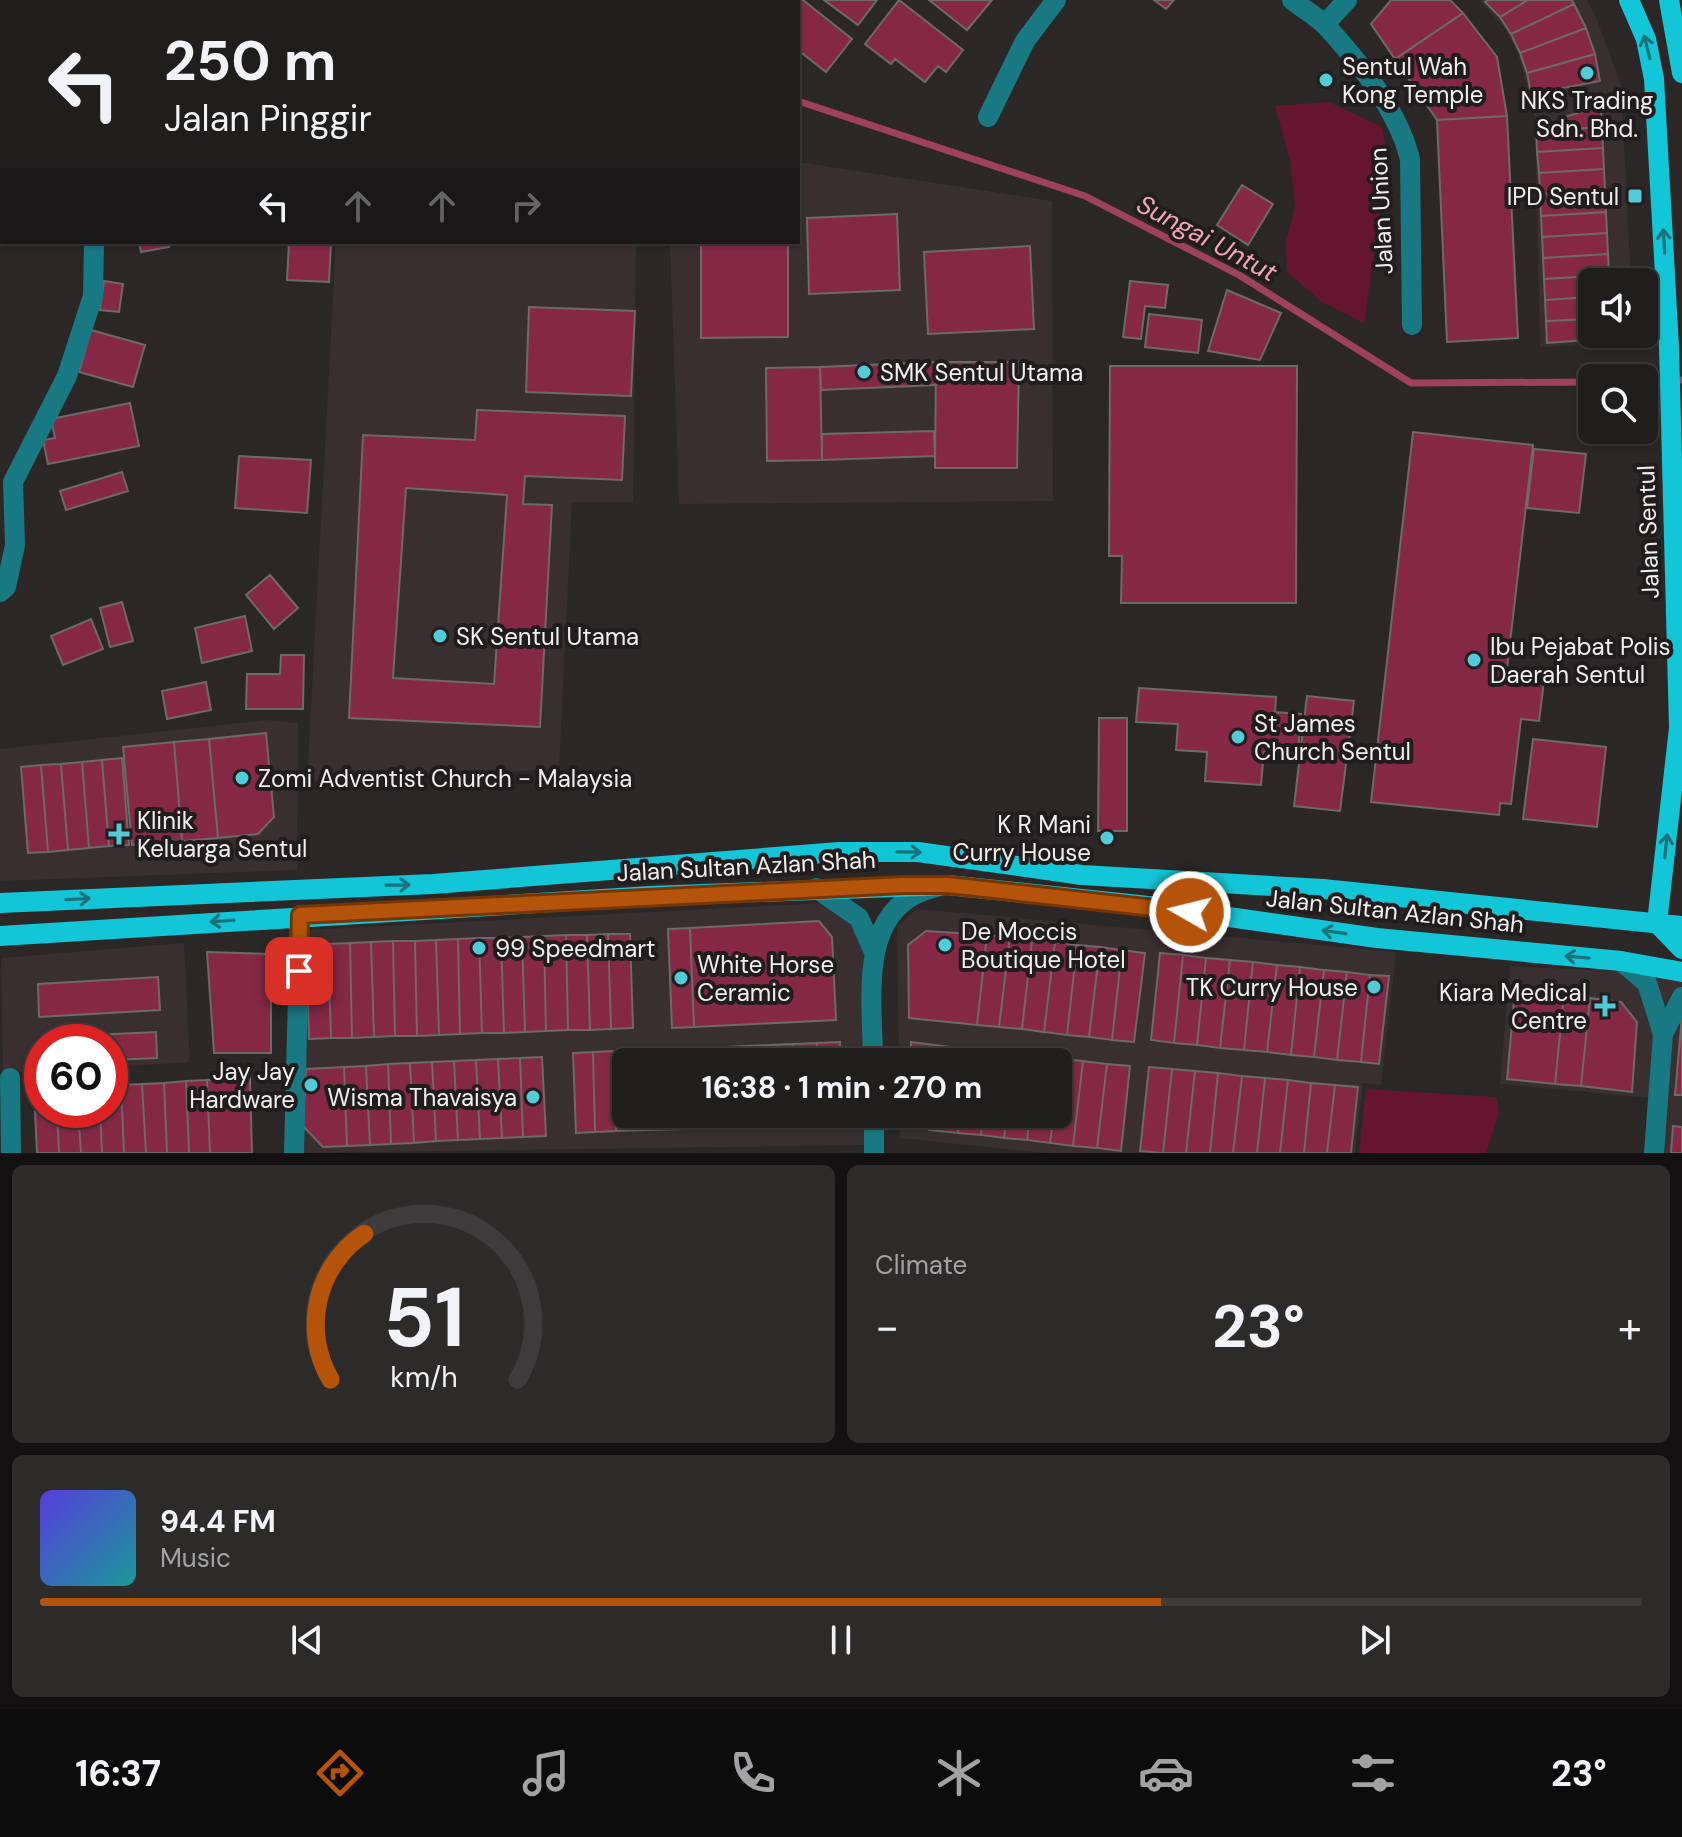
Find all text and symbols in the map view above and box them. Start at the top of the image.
text: 250 m [164,24,336,97]
icon: left [32,32,136,136]
one-way arrow [1639,35,1654,60]
place label: Sentul Wah Kong Temple [1342,51,1483,110]
marker: NKS Trading Sdn. Bhd. [1578,64,1596,82]
marker: Sentul Wah Kong Temple [1317,71,1335,89]
place label: NKS Trading Sdn. Bhd. [1521,85,1653,144]
text: Jalan Pinggir [164,95,372,142]
street label: Jalan Union [1362,147,1400,275]
place label: IPD Sentul [1507,181,1619,212]
icon: left [252,184,296,228]
icon: ahead [336,184,380,228]
icon: ahead [420,184,464,228]
icon: right [504,184,548,228]
water label: Sungai Untut [1131,187,1284,290]
marker: IPD Sentul [1626,187,1644,205]
one-way arrow [1656,228,1671,255]
map controls [1578,268,1658,444]
button: sound [1578,268,1658,348]
place label: SMK Sentul Utama [880,357,1083,388]
marker: SMK Sentul Utama [855,363,873,381]
button: search [1578,364,1658,444]
street label: Jalan Sentul [1630,465,1666,599]
place label: SK Sentul Utama [456,621,639,652]
marker: SK Sentul Utama [431,627,449,645]
place label: Ibu Pejabat Polis Daerah Sentul [1490,631,1671,690]
marker: Ibu Pejabat Polis Daerah Sentul [1465,651,1483,669]
place label: St James Church Sentul [1254,708,1411,767]
marker: St James Church Sentul [1229,728,1247,746]
place label: Zomi Adventist Church - Malaysia [258,763,632,794]
marker: Zomi Adventist Church - Malaysia [233,769,251,787]
place label: Klinik Keluarga Sentul [137,805,307,864]
place label: K R Mani Curry House [953,809,1091,868]
marker: Klinik Keluarga Sentul [108,823,130,845]
marker: K R Mani Curry House [1098,829,1116,847]
one-way arrow [1659,833,1674,859]
street label: Jalan Sultan Azlan Shah [616,844,876,888]
one-way arrow [895,844,922,860]
position arrow [1148,870,1232,954]
one-way arrow [384,878,411,893]
street label: Jalan Sultan Azlan Shah [1264,882,1526,940]
one-way arrow [64,891,91,906]
one-way arrow [210,914,236,929]
place label: De Moccis Boutique Hotel [961,916,1126,975]
one-way arrow [1322,924,1348,939]
place label: 99 Speedmart [495,933,656,964]
marker: De Moccis Boutique Hotel [936,936,954,954]
pin [265,937,333,1005]
marker: 99 Speedmart [470,939,488,957]
icon: arrive [277,949,321,993]
place label: White Horse Ceramic [697,949,834,1008]
one-way arrow [1564,949,1591,964]
marker: White Horse Ceramic [672,969,690,987]
place label: TK Curry House [1186,972,1358,1003]
place label: Kiara Medical Centre [1439,977,1587,1036]
marker: TK Curry House [1365,978,1383,996]
marker: Kiara Medical Centre [1594,995,1616,1017]
speed limit sign: 60 [24,1024,128,1128]
place label: Jay Jay Hardware [189,1056,295,1115]
text: 16:38 · 1 min · 270 m [702,1068,982,1107]
marker: Jay Jay Hardware [302,1076,320,1094]
place label: Wisma Thavaisya [327,1082,517,1113]
marker: Wisma Thavaisya [524,1088,542,1106]
text: Climate [875,1248,967,1282]
text: 51 [382,1263,465,1372]
text: 23° [1212,1287,1305,1366]
text: − [875,1298,899,1356]
text: + [1618,1298,1642,1356]
text: km/h [390,1359,457,1396]
text: 94.4 FM [160,1502,276,1541]
text: Music [160,1541,231,1575]
icon: previous [285,1618,329,1662]
icon: pause [819,1618,863,1662]
icon: next [1353,1618,1397,1662]
icon: directions [312,1745,368,1801]
icon: music [518,1745,574,1801]
icon: phone [725,1745,781,1801]
icon: climate [931,1745,987,1801]
icon: car [1138,1745,1194,1801]
icon: filters [1345,1745,1401,1801]
text: 16:37 [75,1750,161,1797]
text: 23° [1551,1750,1607,1797]

